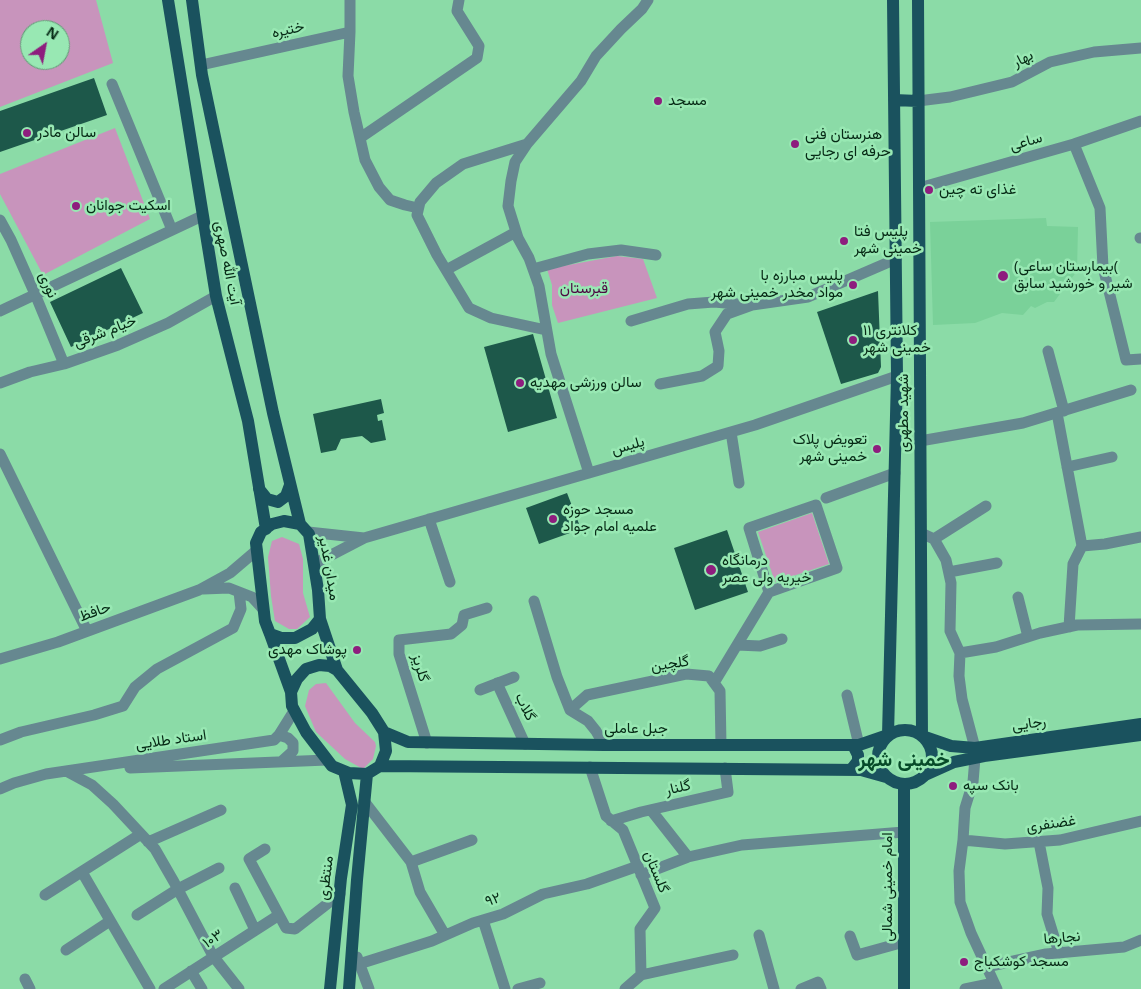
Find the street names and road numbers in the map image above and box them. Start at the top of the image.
street label: ختیره [270,18,306,42]
street label: بهار [1010,46,1036,72]
street label: ساعی [1008,129,1044,155]
street label: آیت الله صهری [210,219,244,307]
street label: نوری [35,269,61,301]
street label: خیام شرقی [71,312,139,352]
street label: شهید مطهری [895,374,913,452]
street label: پلیس [609,433,647,459]
street label: میدان غدیر [314,534,344,602]
street label: حافظ [77,598,113,626]
street label: گلریز [407,652,433,684]
street label: گلچین [650,652,690,676]
street label: گلاب [511,690,539,724]
street label: رجایی [1011,713,1047,735]
street label: جبل عاملی [604,720,668,738]
street label: استاد طلایی [134,726,208,754]
street label: گلنار [664,776,692,800]
street label: غضنفری [1025,812,1077,836]
street label: امام خمینی شمالی [879,832,897,942]
street label: گلستان [639,848,673,896]
street label: منتظری [314,855,338,901]
street label: ۹۲ [483,889,503,911]
street label: ۱۰۳ [199,926,227,952]
street label: نجارها [1043,927,1081,949]

